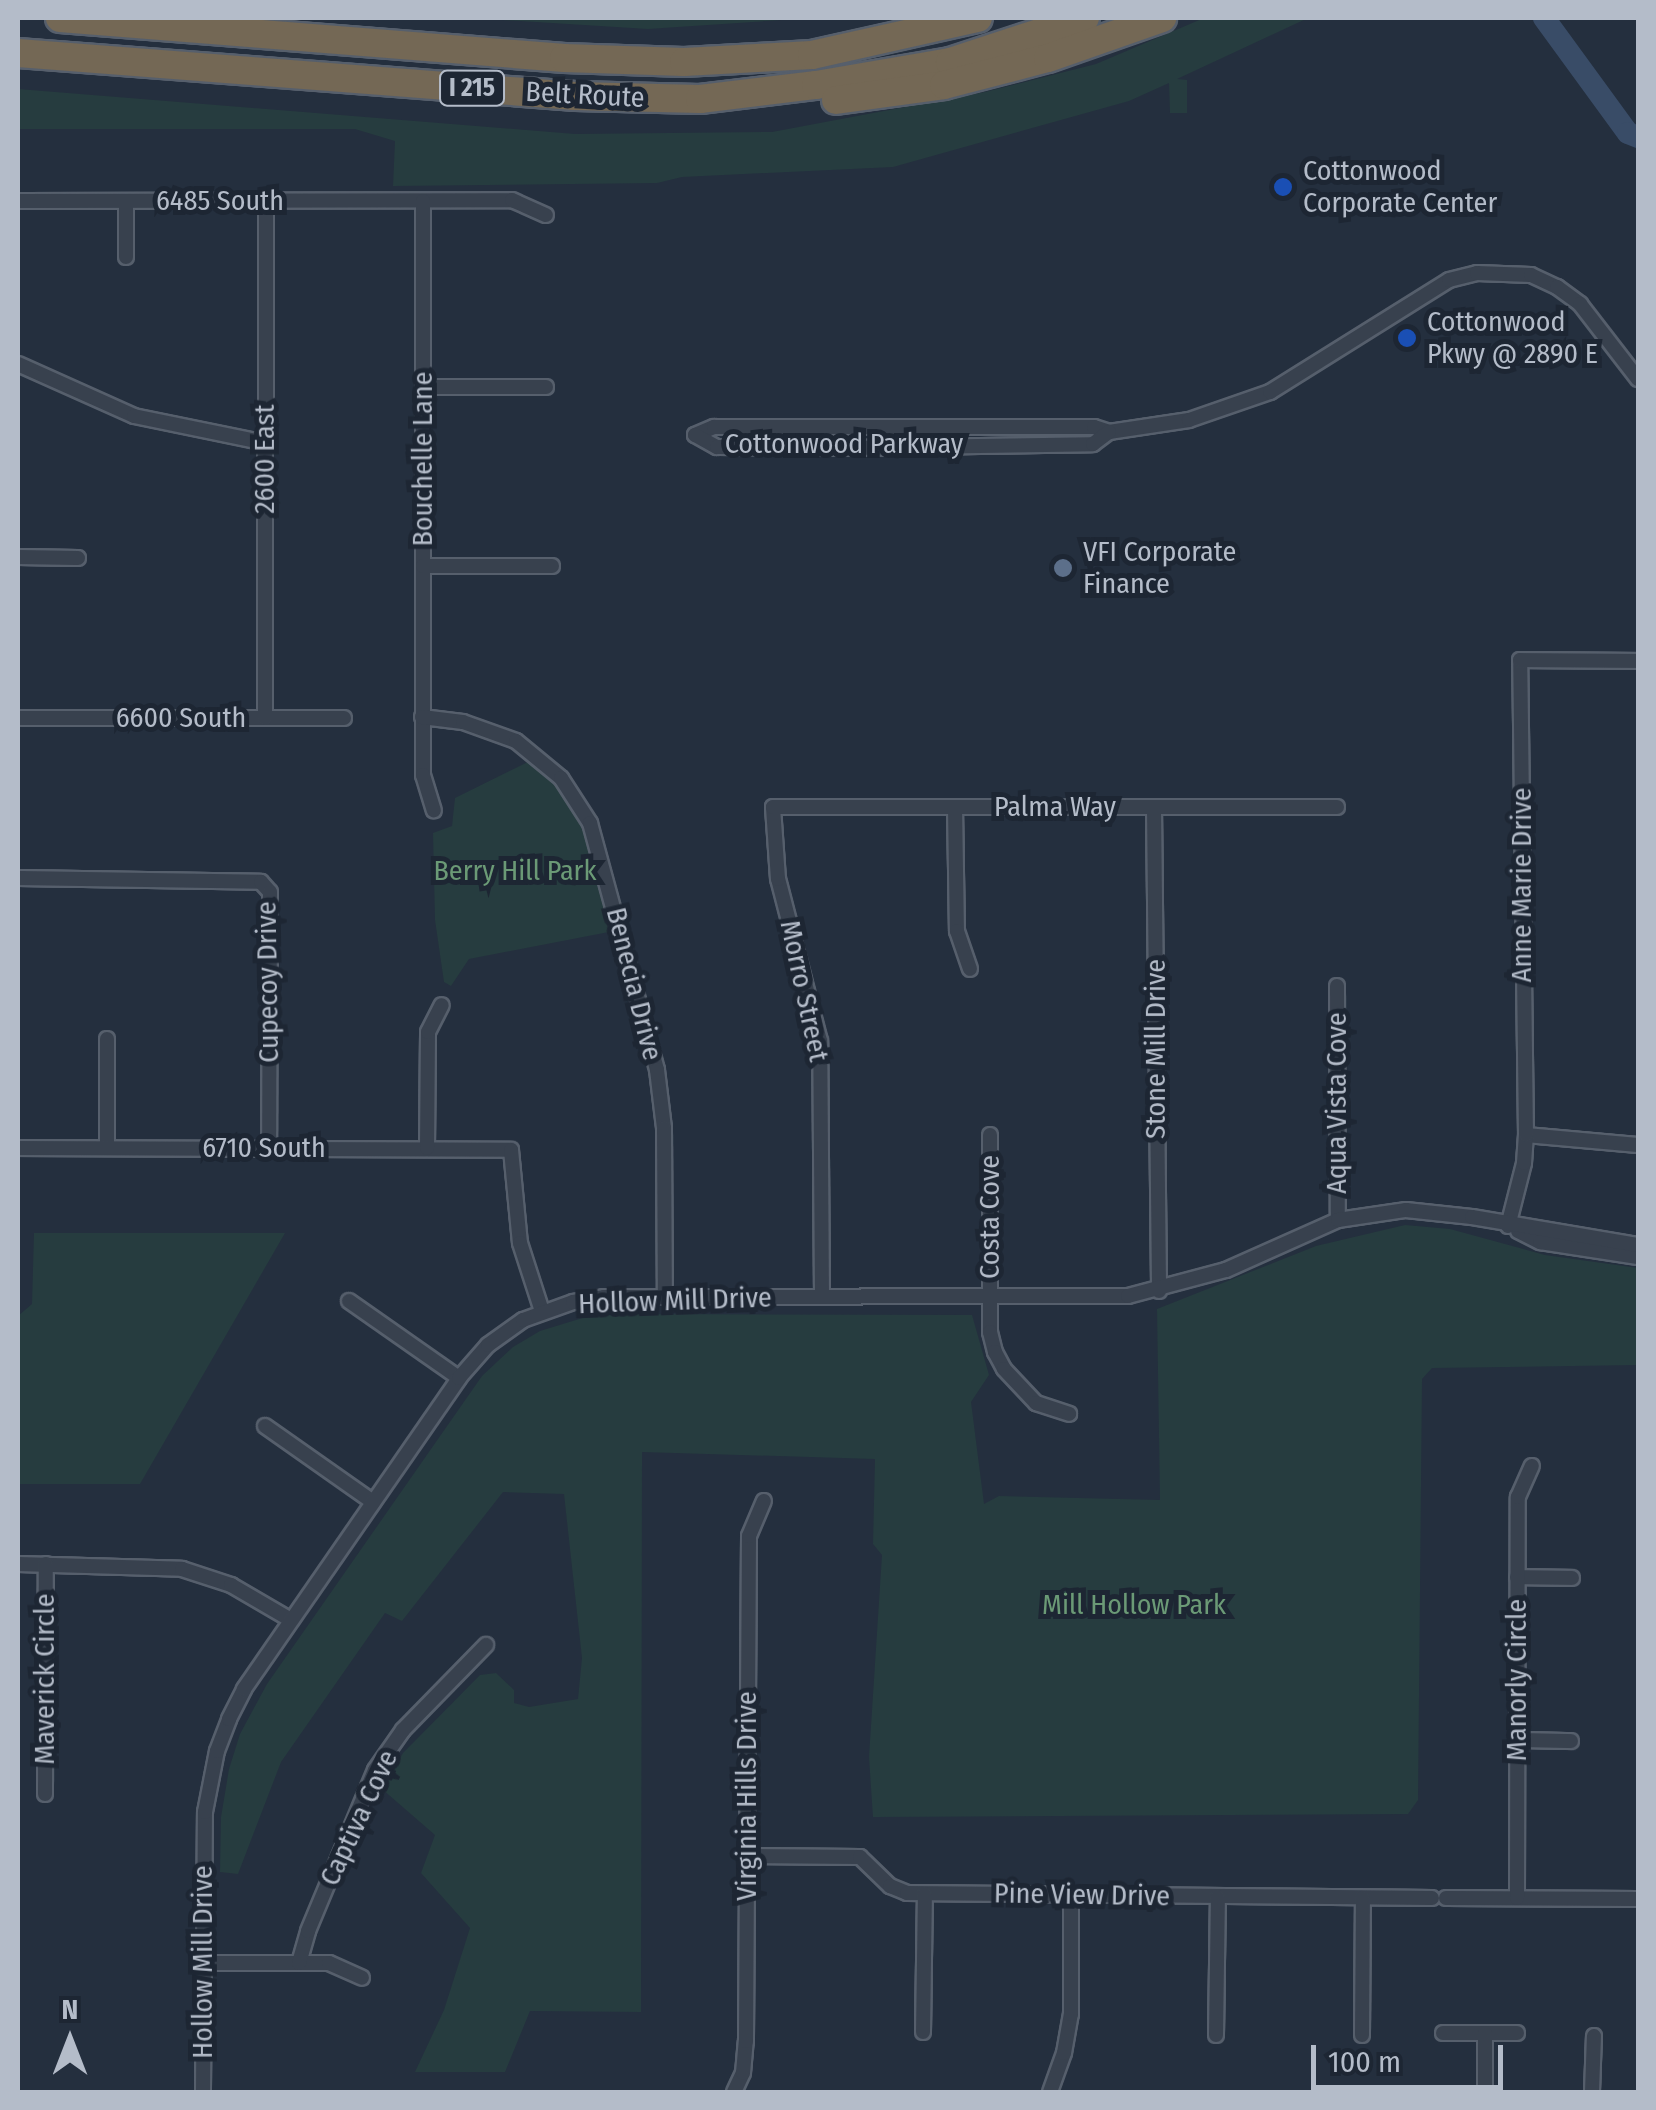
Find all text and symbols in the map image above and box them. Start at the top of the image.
road number: I 215 [437,68,507,108]
street label: Belt Route [525,75,645,115]
place label: Cottonwood Corporate Center [1303,154,1497,220]
marker: Cottonwood Corporate Center [1272,176,1294,198]
street label: 6485 South [156,184,284,218]
place label: Cottonwood Pkwy @ 2890 E [1427,305,1598,371]
marker: Cottonwood Pkwy @ 2890 E [1396,327,1418,349]
street label: Bouchelle Lane [406,372,440,546]
street label: 2600 East [248,404,282,514]
street label: Cottonwood Parkway [725,427,963,461]
place label: VFI Corporate Finance [1083,535,1236,601]
marker: VFI Corporate Finance [1052,557,1074,579]
street label: 6600 South [116,701,246,735]
street label: Anne Marie Drive [1505,788,1539,982]
street label: Palma Way [994,790,1116,824]
park label: Berry Hill Park [434,854,596,888]
street label: Cupecoy Drive [250,901,286,1063]
street label: Benecia Drive [599,904,669,1064]
street label: Morro Street [773,917,835,1065]
street label: Stone Mill Drive [1139,959,1173,1139]
street label: Aqua Vista Cove [1320,1012,1354,1194]
street label: 6710 South [202,1131,326,1165]
street label: Costa Cove [973,1155,1007,1279]
street label: Hollow Mill Drive [578,1281,772,1321]
park label: Mill Hollow Park [1042,1588,1226,1622]
street label: Maverick Circle [28,1593,62,1765]
street label: Manorly Circle [1500,1599,1534,1761]
street label: Virginia Hills Drive [730,1691,764,1901]
street label: Captiva Cove [313,1745,405,1891]
street label: Hollow Mill Drive [186,1865,220,2059]
street label: Pine View Drive [994,1877,1170,1913]
north arrow [20,1990,120,2090]
text: N [62,1993,78,2026]
scale bar [1316,2025,1508,2087]
text: 100 m [1328,2044,1401,2080]

